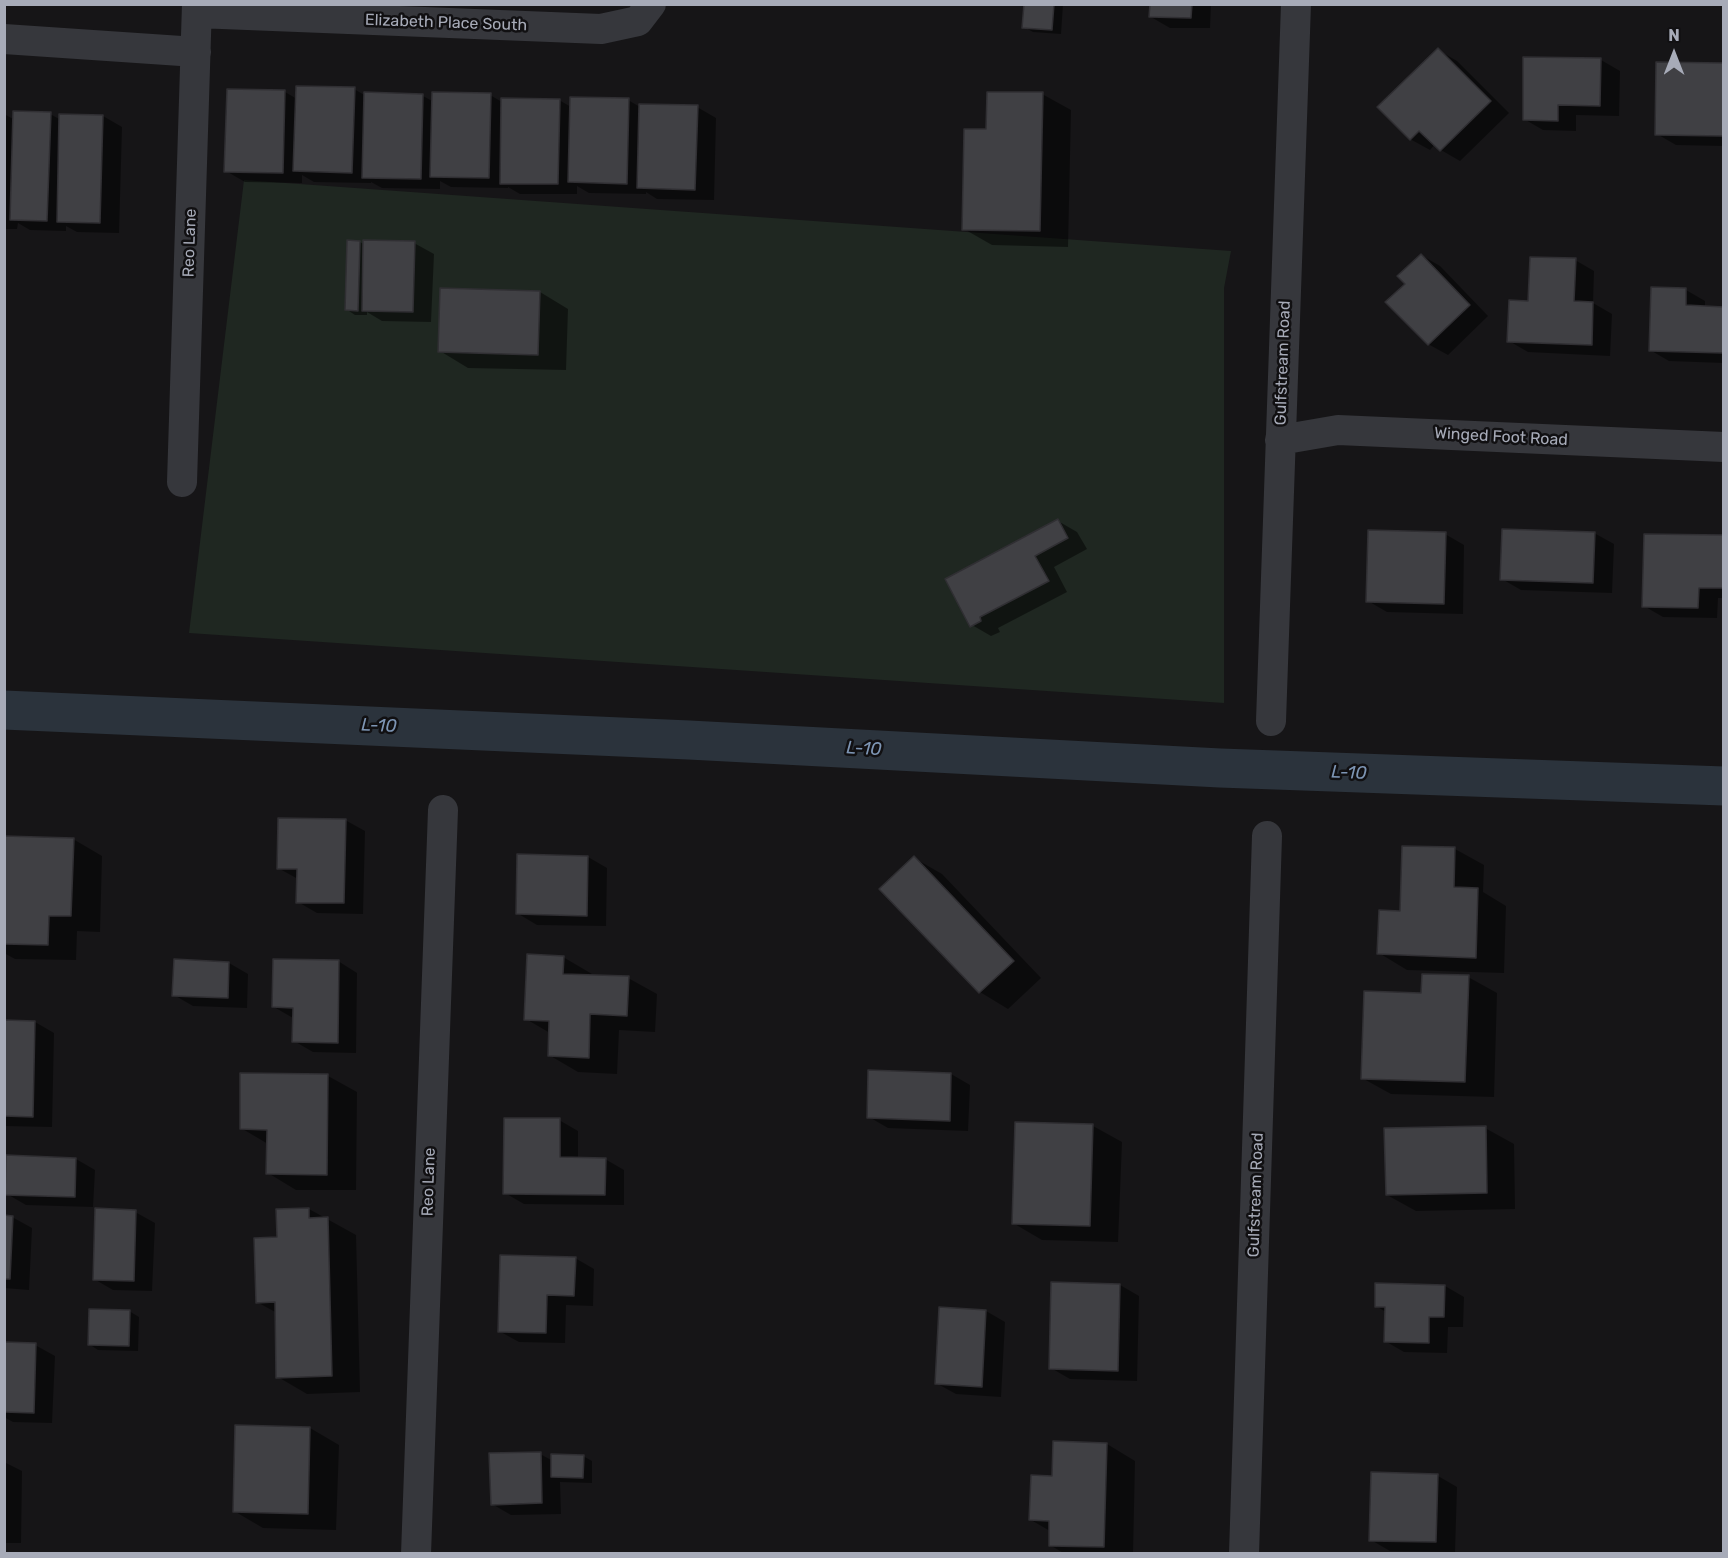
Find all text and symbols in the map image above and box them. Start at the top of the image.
street label: Elizabeth Place South [365,11,527,35]
north arrow [1644,24,1704,84]
text: N [1668,26,1680,45]
street label: Reo Lane [179,208,201,278]
street label: Gulfstream Road [1271,300,1295,426]
street label: Winged Foot Road [1434,424,1568,450]
water label: L-10 [361,715,397,737]
water label: L-10 [846,737,882,761]
water label: L-10 [1331,762,1367,784]
street label: Gulfstream Road [1244,1132,1268,1258]
street label: Reo Lane [418,1147,440,1217]

